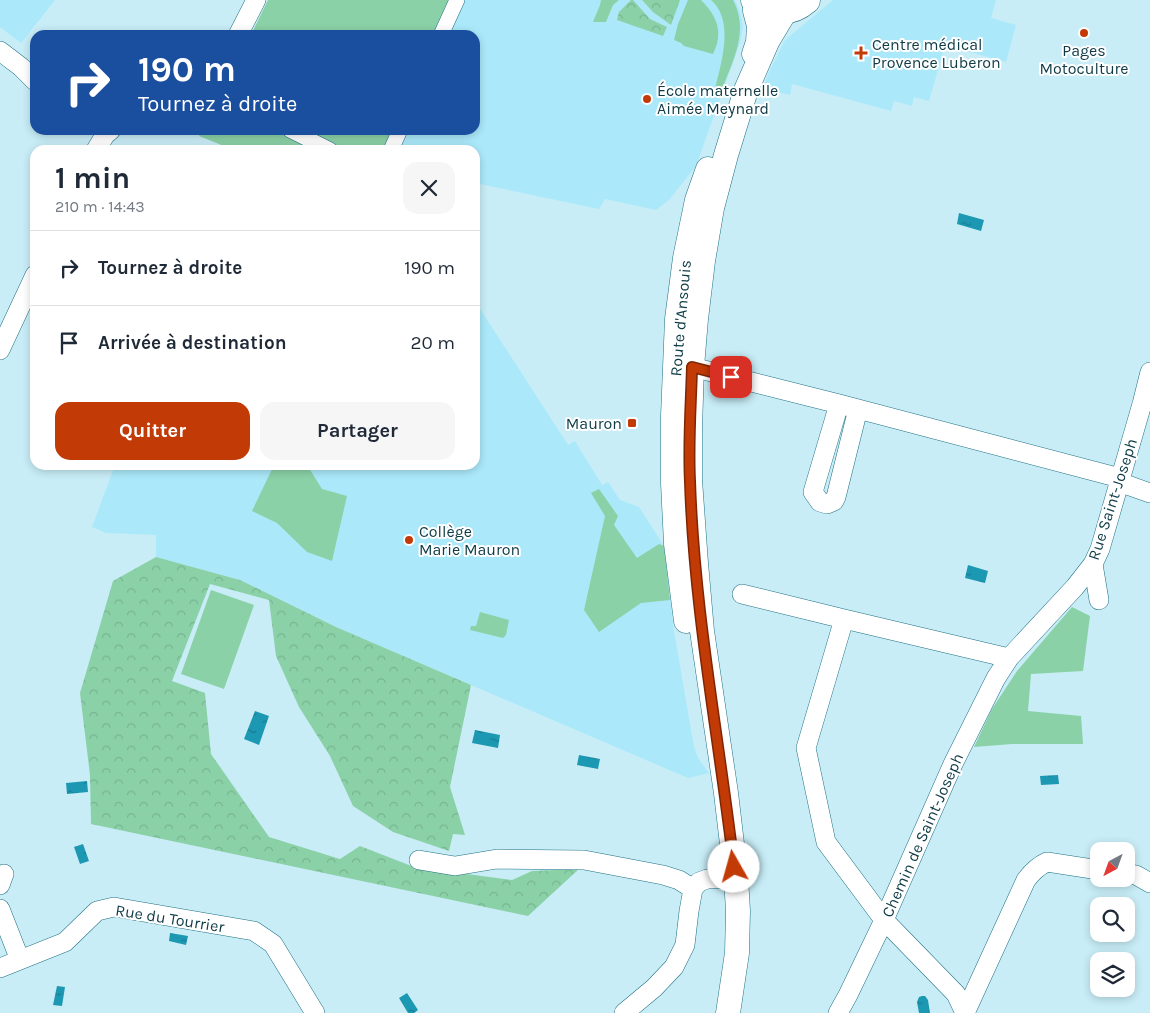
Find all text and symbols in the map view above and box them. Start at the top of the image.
marker: Pages Motoculture [1078,27,1090,39]
place label: Centre médical Provence Luberon [872,35,1001,72]
place label: Pages Motoculture [1039,41,1129,78]
marker: Centre médical Provence Luberon [854,46,868,60]
text: 190 m [138,49,236,90]
icon: right [55,50,120,115]
place label: École maternelle Aimée Meynard [657,81,778,118]
text: Tournez à droite [138,91,297,117]
marker: École maternelle Aimée Meynard [641,93,653,105]
text: 1 min [55,160,130,196]
button: close [403,162,455,214]
text: 210 m · 14:43 [55,197,145,216]
icon: right [55,254,83,282]
text: Tournez à droite [98,257,242,279]
text: 190 m [404,257,455,279]
street label: Route d'Ansouis [666,259,695,377]
icon: arrive [55,329,83,357]
text: Arrivée à destination [98,332,287,354]
text: 20 m [410,332,455,354]
pin [710,356,752,398]
icon: arrive [717,363,745,391]
button: Quitter [55,402,250,460]
button: Partager [260,402,455,460]
place label: Mauron [566,414,622,433]
marker: Mauron [626,417,638,429]
street label: Rue Saint-Joseph [1084,436,1141,562]
place label: Collège Marie Mauron [419,522,520,559]
marker: Collège Marie Mauron [403,534,415,546]
street label: Chemin de Saint-Joseph [878,750,967,920]
position arrow [707,840,759,892]
north arrow [1090,842,1135,888]
map controls [1090,842,1135,997]
button: search [1090,897,1135,942]
street label: Rue du Tourrier [114,901,226,937]
button: layers [1090,952,1135,997]

